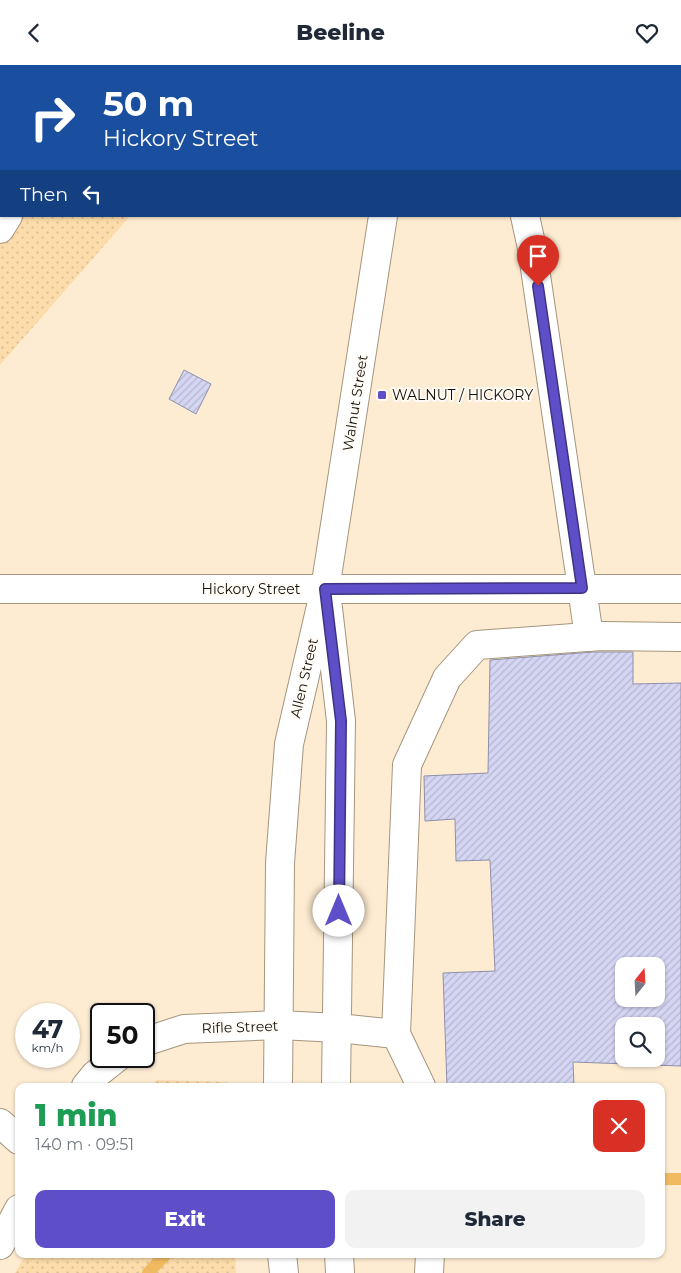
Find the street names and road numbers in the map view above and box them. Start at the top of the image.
street label: Walnut Street [338,353,372,452]
street label: Hickory Street [202,580,301,598]
street label: Allen Street [286,636,322,720]
street label: Rifle Street [201,1017,279,1037]

